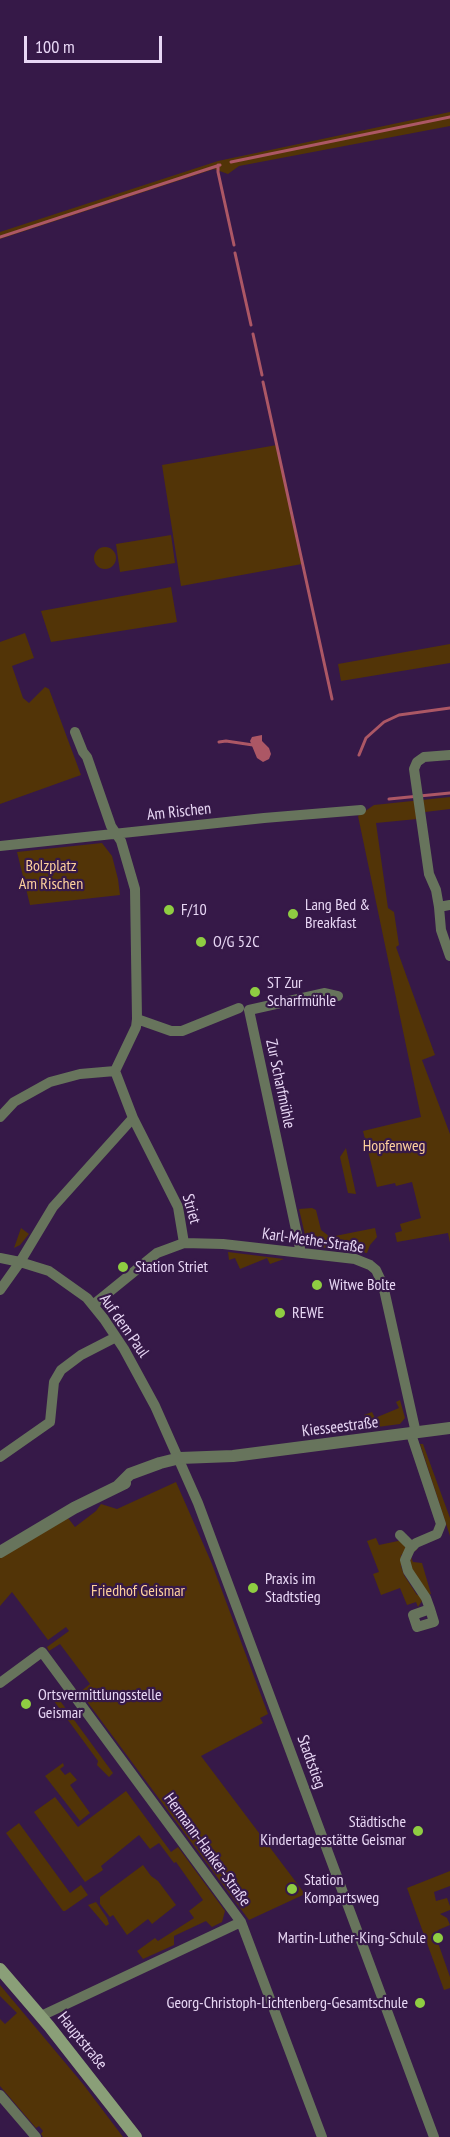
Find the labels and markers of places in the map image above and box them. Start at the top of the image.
place label: Lang Bed & Breakfast [305,895,370,933]
place label: F/10 [181,900,207,920]
marker: F/10 [162,903,176,917]
marker: Lang Bed & Breakfast [286,907,300,921]
place label: O/G 52C [213,932,259,952]
marker: O/G 52C [194,935,208,949]
place label: ST Zur Scharfmühle [267,973,336,1011]
marker: ST Zur Scharfmühle [248,985,262,999]
place label: Station Striet [135,1257,208,1277]
marker: Station Striet [116,1260,130,1274]
place label: Witwe Bolte [329,1275,396,1295]
marker: Witwe Bolte [310,1278,324,1292]
place label: REWE [292,1303,324,1323]
marker: REWE [273,1306,287,1320]
place label: Praxis im Stadtstieg [265,1569,321,1607]
marker: Praxis im Stadtstieg [246,1581,260,1595]
place label: Ortsvermittlungsstelle Geismar [38,1685,162,1723]
marker: Ortsvermittlungsstelle Geismar [19,1697,33,1711]
place label: Städtische Kindertagesstätte Geismar [260,1812,406,1850]
marker: Städtische Kindertagesstätte Geismar [411,1824,425,1838]
place label: Station Kompartsweg [304,1870,379,1908]
marker: Station Kompartsweg [285,1882,299,1896]
place label: Martin-Luther-King-Schule [278,1928,426,1948]
marker: Martin-Luther-King-Schule [431,1931,445,1945]
place label: Georg-Christoph-Lichtenberg-Gesamtschule [167,1993,408,2013]
marker: Georg-Christoph-Lichtenberg-Gesamtschule [413,1996,427,2010]

